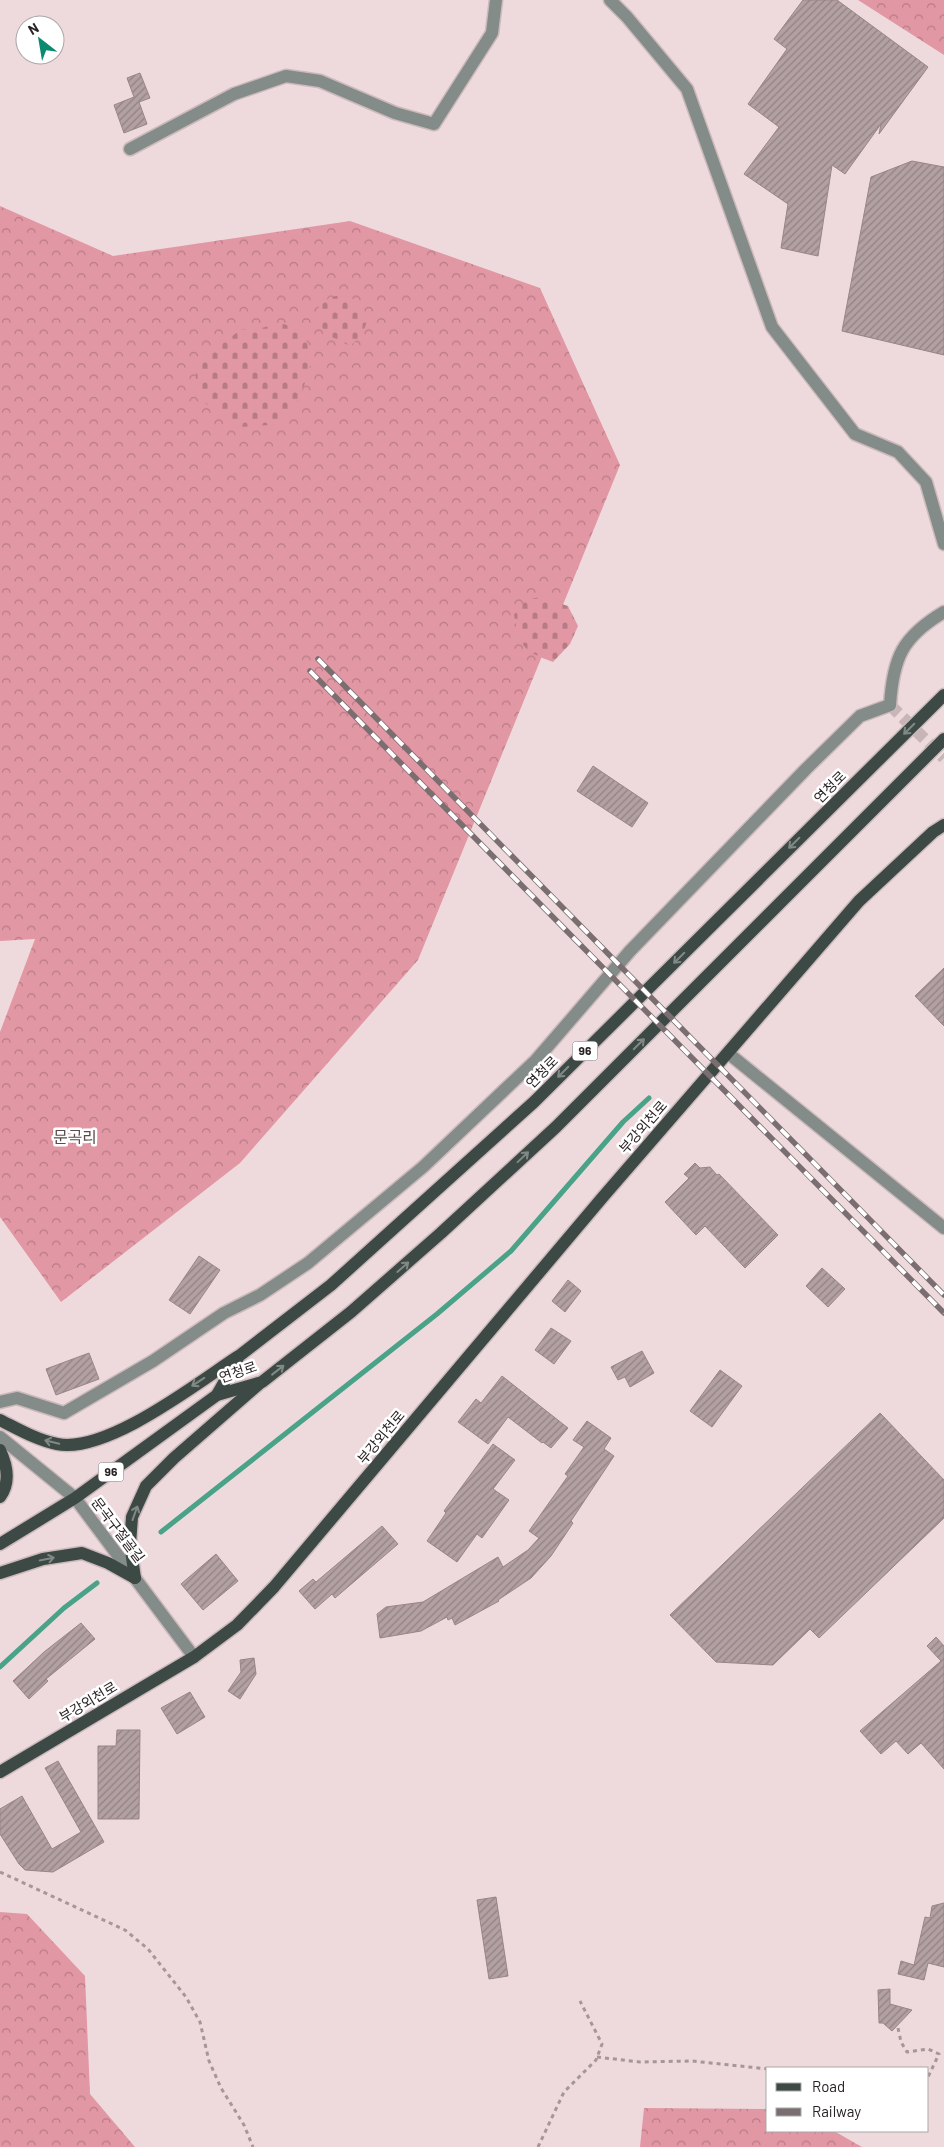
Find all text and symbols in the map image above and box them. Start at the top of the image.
north arrow [15,15,65,65]
text: N [25,19,41,38]
one-way arrow [903,723,916,735]
street label: 연청로 [810,767,849,806]
one-way arrow [788,837,800,850]
one-way arrow [673,952,685,964]
one-way arrow [633,1038,645,1050]
road number: 96 [572,1042,598,1060]
street label: 연청로 [522,1052,561,1091]
one-way arrow [558,1066,570,1078]
street label: 부강외천로 [615,1097,670,1157]
district label: 문곡리 [53,1127,97,1146]
one-way arrow [517,1151,530,1163]
one-way arrow [396,1261,409,1272]
street label: 연청로 [217,1357,259,1386]
one-way arrow [271,1364,284,1375]
one-way arrow [192,1378,206,1388]
street label: 부강외천로 [353,1406,408,1467]
one-way arrow [45,1437,61,1447]
road number: 96 [98,1462,124,1481]
street label: 문곡구절골길 [88,1494,148,1566]
one-way arrow [131,1506,140,1521]
one-way arrow [38,1553,54,1563]
street label: 부강외천로 [56,1678,120,1725]
legend [766,2067,929,2132]
text: Road [812,2077,845,2095]
text: Railway [812,2102,861,2120]

